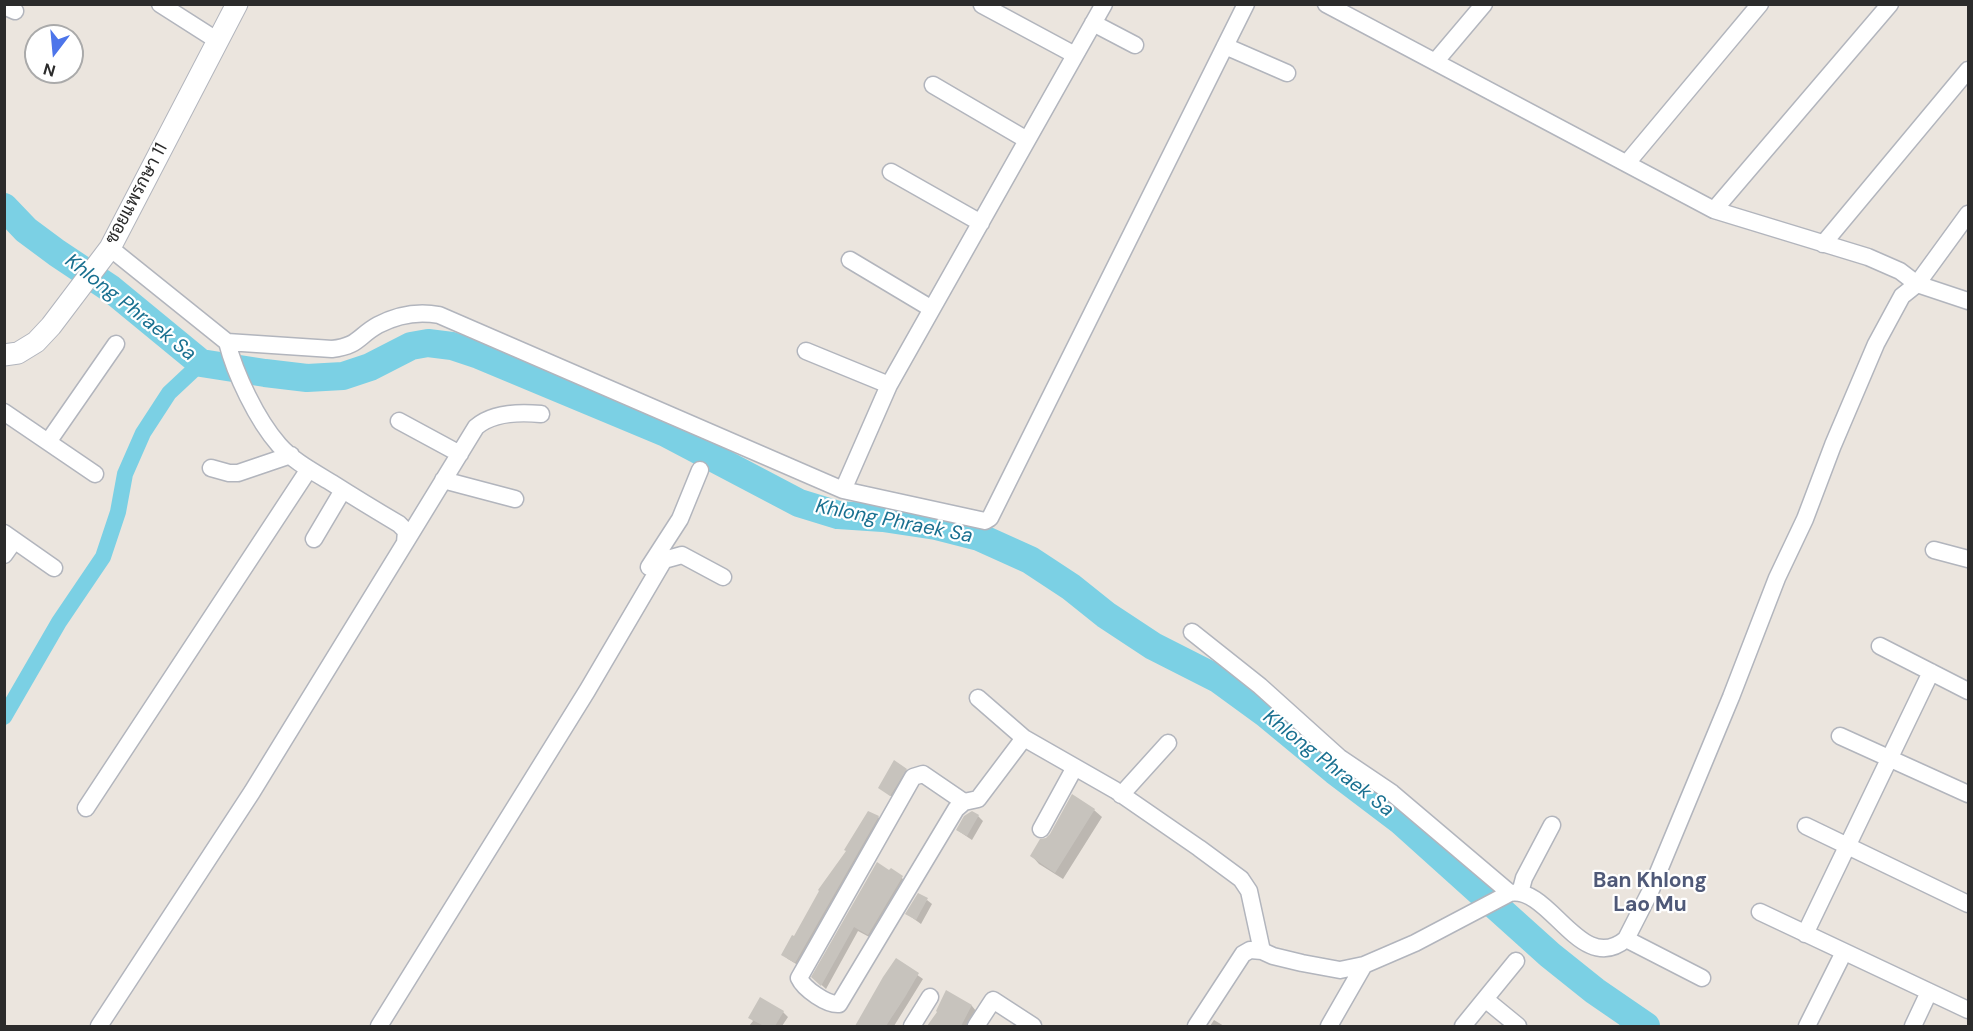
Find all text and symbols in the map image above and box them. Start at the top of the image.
north arrow [24,24,84,84]
text: N [41,58,58,82]
street label: ซอยแพรกษา 11 [101,140,173,248]
water label: Khlong Phraek Sa [60,249,200,367]
water label: Khlong Phraek Sa [813,495,975,549]
water label: Khlong Phraek Sa [1258,705,1398,823]
district label: Ban Khlong Lao Mu [1593,868,1707,918]

